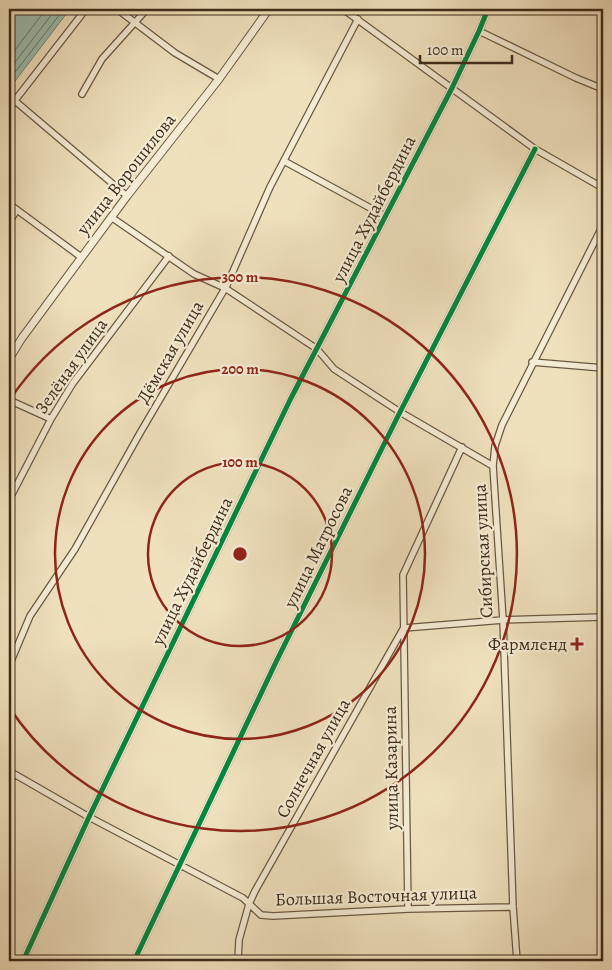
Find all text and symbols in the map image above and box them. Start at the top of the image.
scale bar [420,32,512,64]
text: 100 m [427,40,464,60]
street label: улица Ворошилова [70,108,181,240]
street label: улица Худайбердина [326,131,422,287]
text: 300 m [222,267,259,287]
street label: Дёмская улица [131,296,210,408]
street label: Зелёная улица [29,313,113,419]
text: 200 m [221,359,259,379]
text: 100 m [222,452,258,472]
street label: улица Матросова [278,481,358,613]
street label: Сибирская улица [467,483,498,619]
street label: улица Худайбердина [145,492,239,650]
centre of rings [231,545,249,563]
place label: Фармленд [488,632,567,656]
marker: Фармленд [571,638,583,650]
street label: Солнечная улица [270,693,356,822]
street label: улица Казарина [378,705,404,831]
street label: Большая Восточная улица [275,880,478,912]

